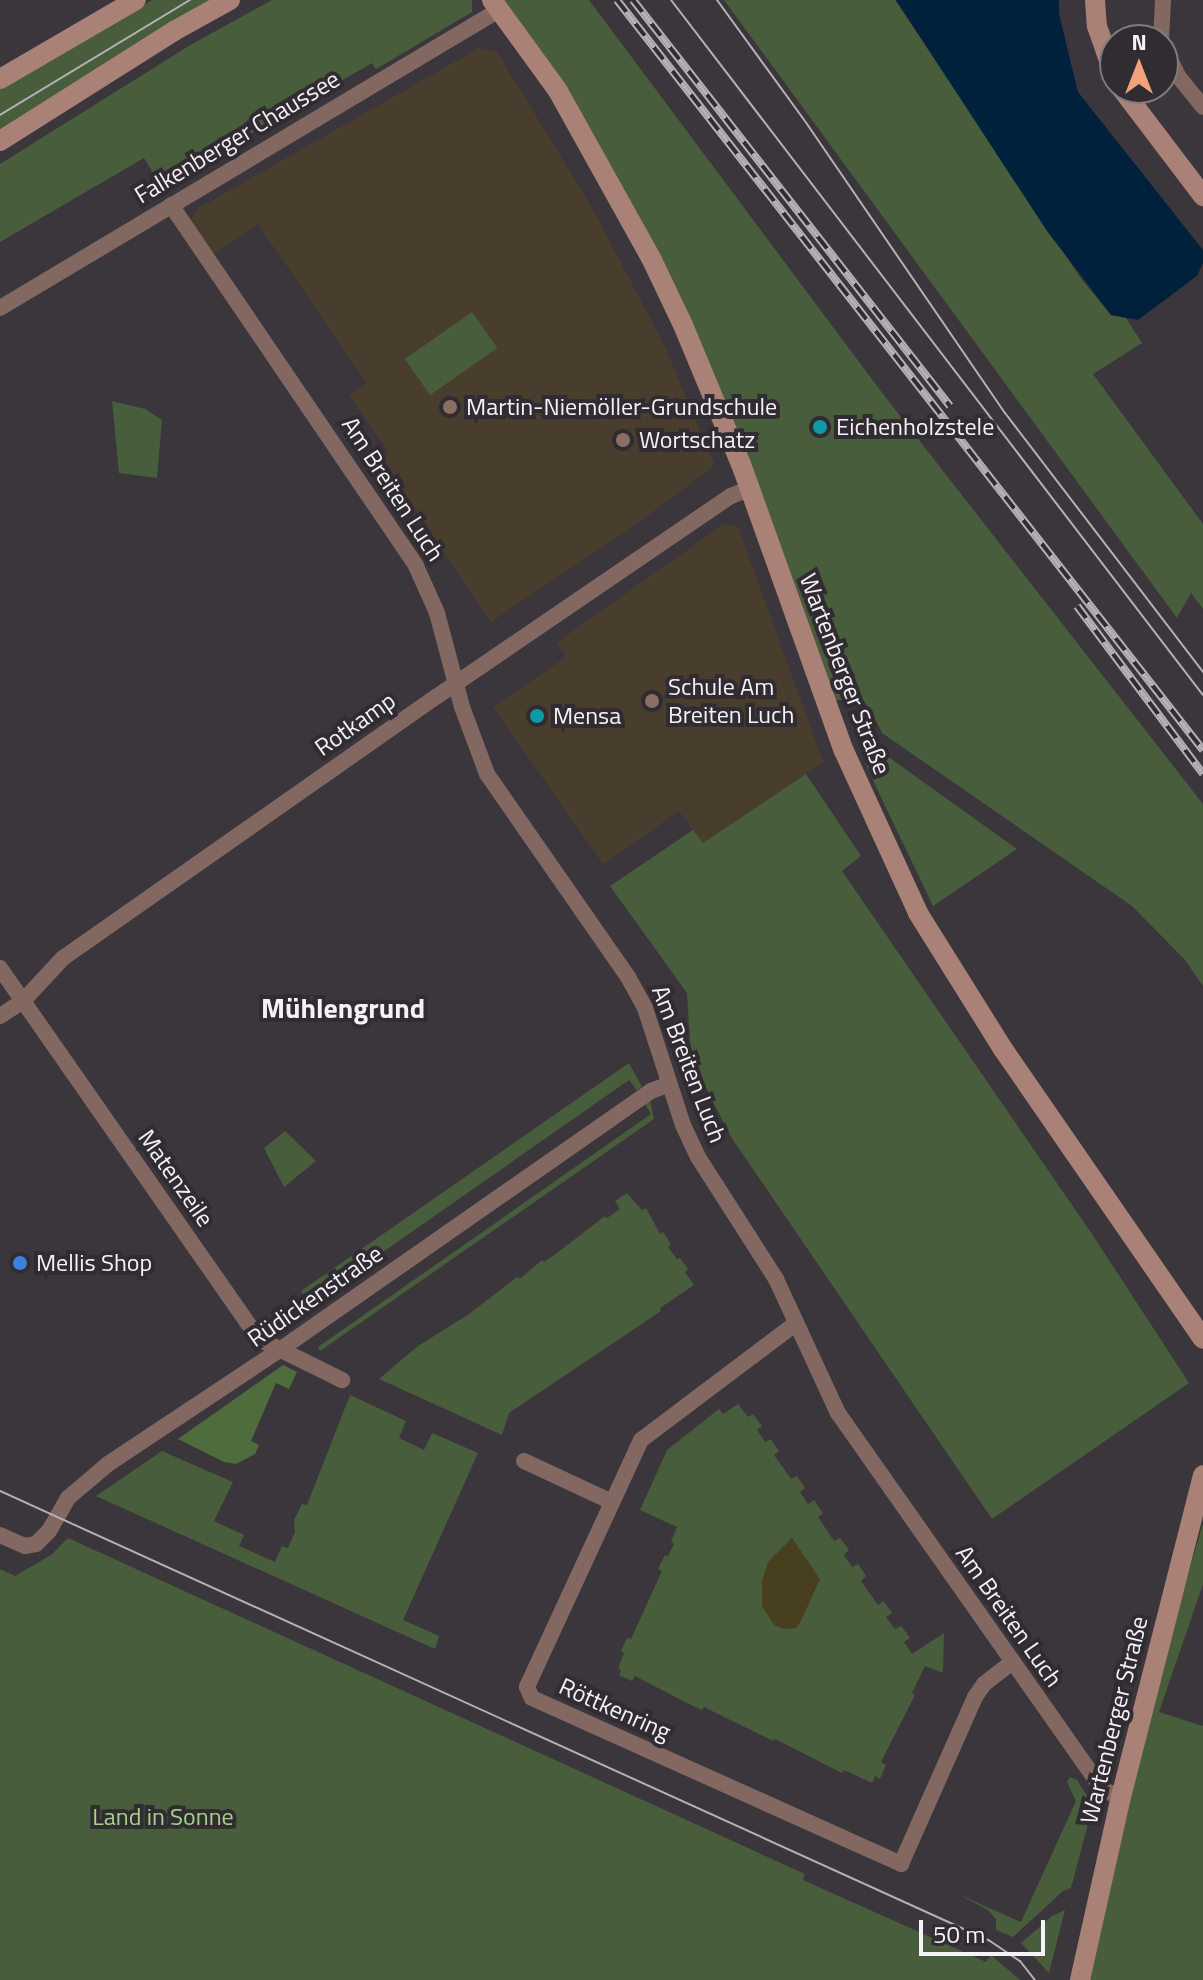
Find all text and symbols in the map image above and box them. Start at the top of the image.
north arrow [1099,24,1179,104]
text: N [1131,25,1147,59]
street label: Falkenberger Chaussee [129,64,345,210]
place label: Martin-Niemöller-Grundschule [466,393,777,421]
marker: Martin-Niemöller-Grundschule [441,398,459,416]
street label: Am Breiten Luch [336,412,450,566]
place label: Eichenholzstele [836,413,994,441]
marker: Eichenholzstele [811,418,829,436]
place label: Wortschatz [639,426,755,454]
marker: Wortschatz [614,431,632,449]
street label: Wartenberger Straße [793,569,897,779]
place label: Schule Am Breiten Luch [668,673,794,729]
street label: Rotkamp [309,686,401,762]
marker: Schule Am Breiten Luch [643,692,661,710]
place label: Mensa [553,702,621,730]
marker: Mensa [528,707,546,725]
street label: Am Breiten Luch [646,981,732,1147]
district label: Mühlengrund [261,991,425,1025]
street label: Matenzeile [132,1124,220,1232]
street label: Rüdickenstraße [242,1239,388,1353]
place label: Mellis Shop [36,1249,152,1277]
marker: Mellis Shop [11,1254,29,1272]
street label: Am Breiten Luch [950,1540,1068,1692]
street label: Wartenberger Straße [1074,1613,1154,1827]
street label: Röttkenring [555,1672,675,1746]
park label: Land in Sonne [92,1803,234,1831]
scale bar [923,1904,1049,1954]
text: 50 m [933,1916,985,1952]

